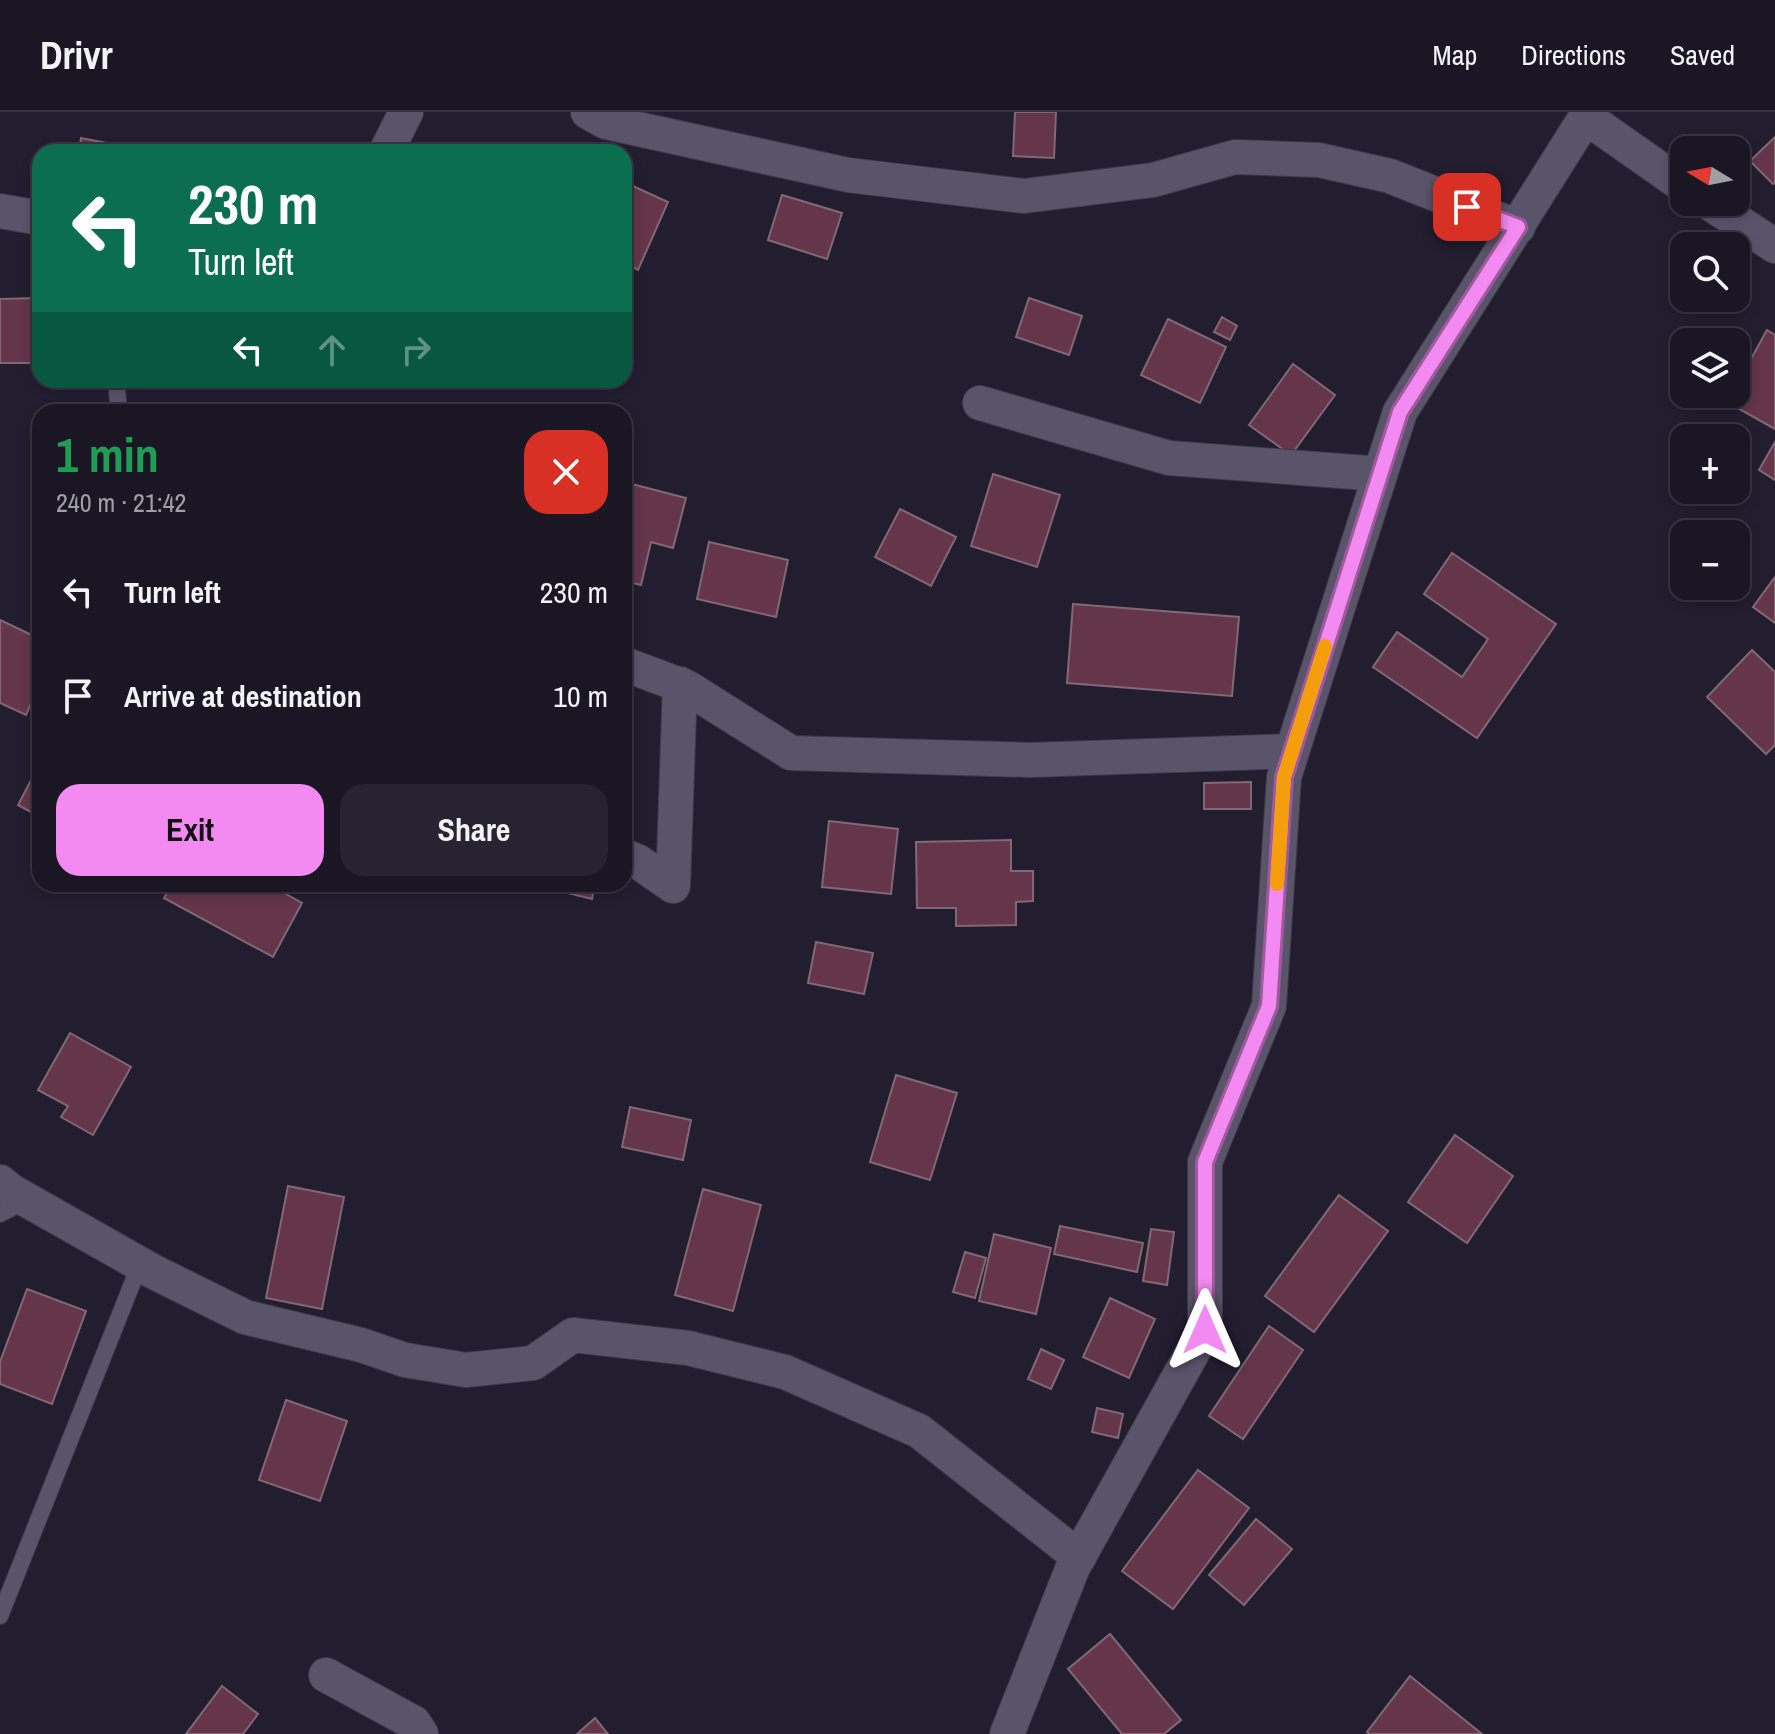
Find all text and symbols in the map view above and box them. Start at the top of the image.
text: Drivr [40,30,113,81]
text: Map [1433,36,1477,74]
text: Directions [1521,36,1626,74]
text: Saved [1670,36,1735,74]
north arrow [1670,136,1750,216]
map controls [1670,136,1750,600]
text: 230 m [188,166,318,241]
pin [1433,173,1501,241]
icon: left [56,176,160,280]
icon: arrive [1445,185,1489,229]
button: search [1670,232,1750,312]
text: Turn left [188,238,294,286]
icon: left [226,328,270,372]
icon: ahead [310,328,354,372]
icon: right [394,328,438,372]
button: layers [1670,328,1750,408]
text: 1 min [56,422,159,487]
button: + [1670,424,1750,504]
button: close [524,430,608,514]
text: 240 m · 21:42 [56,485,186,520]
button: − [1670,520,1750,600]
icon: left [56,570,100,614]
text: Turn left [124,572,221,612]
text: 230 m [540,572,608,612]
icon: arrive [56,674,100,718]
text: Arrive at destination [124,676,362,716]
text: 10 m [553,676,608,716]
button: Exit [56,784,324,876]
button: Share [340,784,608,876]
position arrow [1163,1288,1247,1372]

